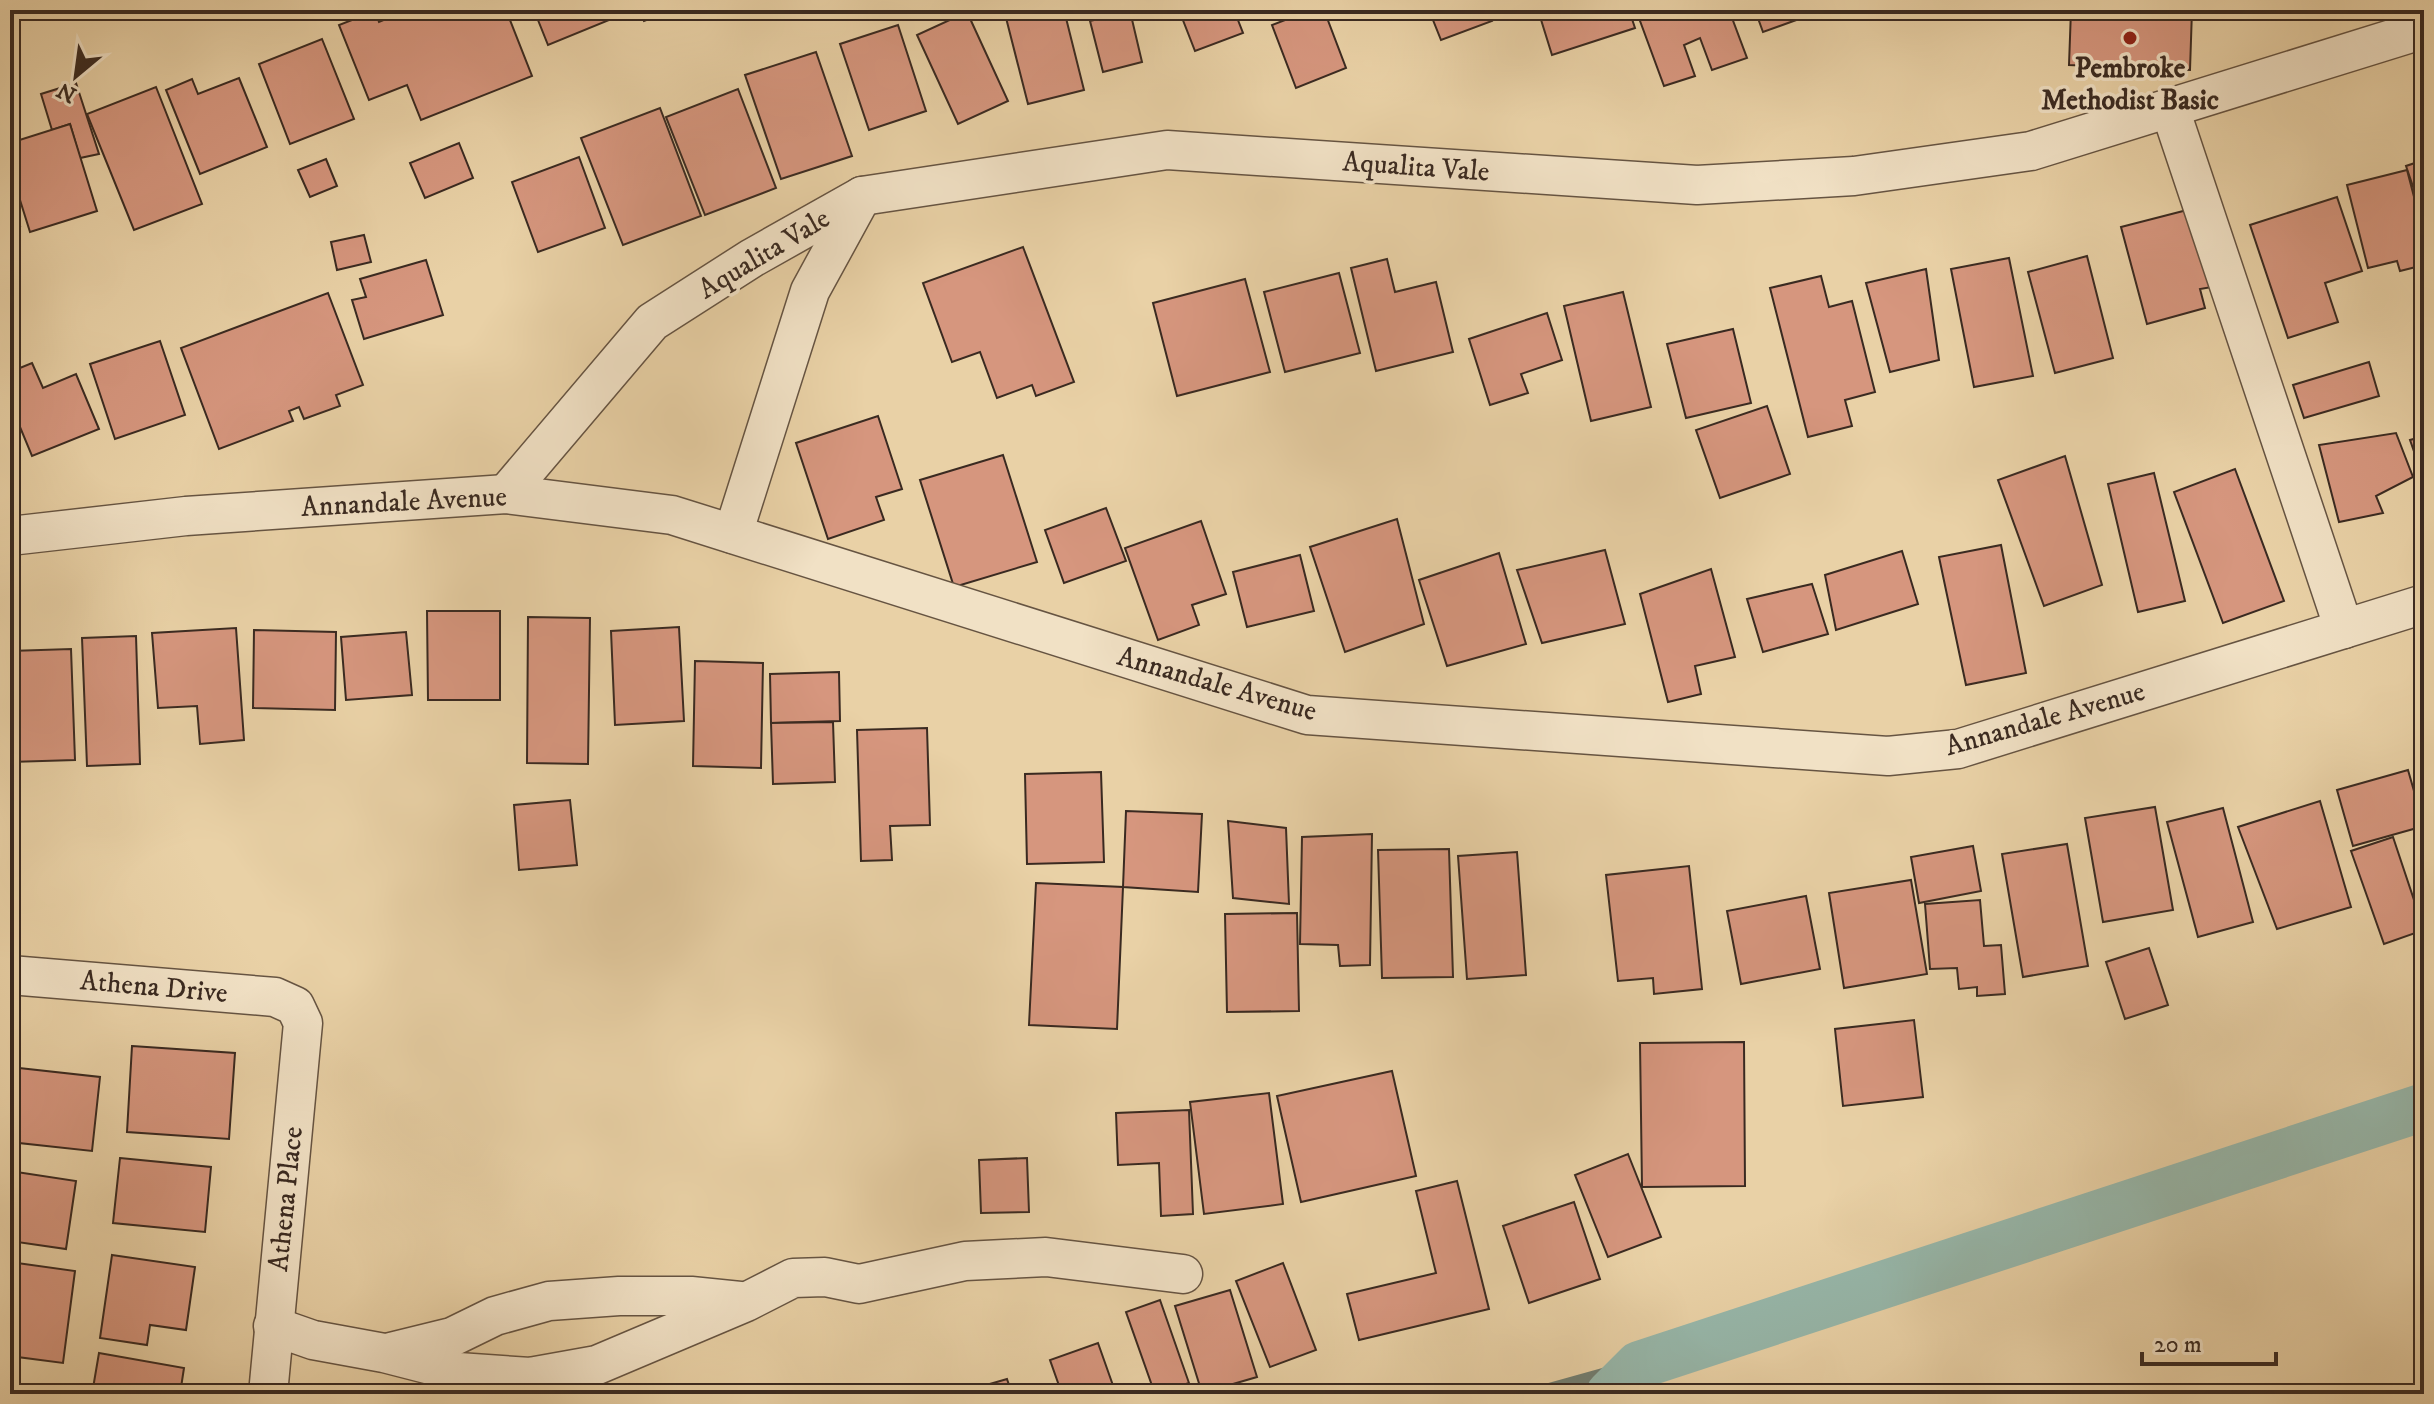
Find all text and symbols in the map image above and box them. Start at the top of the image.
marker: Pembroke Methodist Basic [2121,29,2139,47]
north arrow [36,36,116,116]
place label: Pembroke Methodist Basic [2041,51,2219,118]
text: N [53,76,81,108]
street label: Aqualita Vale [1341,144,1491,190]
street label: Aqualita Vale [692,201,836,307]
street label: Annandale Avenue [300,479,508,525]
street label: Annandale Avenue [1113,639,1321,729]
street label: Annandale Avenue [1941,674,2149,764]
street label: Athena Drive [79,963,229,1011]
street label: Athena Place [261,1125,311,1273]
scale bar [2142,1316,2276,1366]
text: 20 m [2154,1330,2202,1360]

